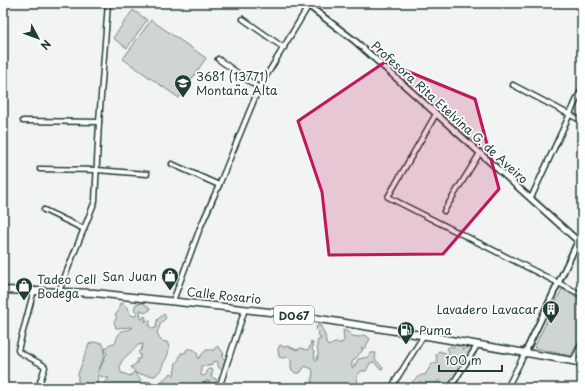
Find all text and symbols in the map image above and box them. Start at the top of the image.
north arrow [18,18,58,58]
text: N [36,36,55,54]
street label: Profesora Rita Etelvina G. de Aveiro [368,37,533,188]
place label: 3681 (13771) Montaña Alta [196,67,278,99]
school or university icon: 3681 (13771) Montaña Alta [173,73,193,98]
shop icon: San Juan [160,266,180,291]
place label: San Juan [102,267,157,285]
place label: Tadeo Cell Bodega [37,270,96,302]
shop icon: Tadeo Cell Bodega [14,276,34,301]
street label: Calle Rosario [186,282,262,308]
building icon: Lavadero Lavacar [541,299,561,324]
place label: Lavadero Lavacar [437,300,538,318]
road number: D067 [274,306,314,324]
fuel station icon: Puma [396,320,416,345]
place label: Puma [419,321,452,339]
scale bar [439,347,502,373]
text: 100 m [445,351,482,369]

